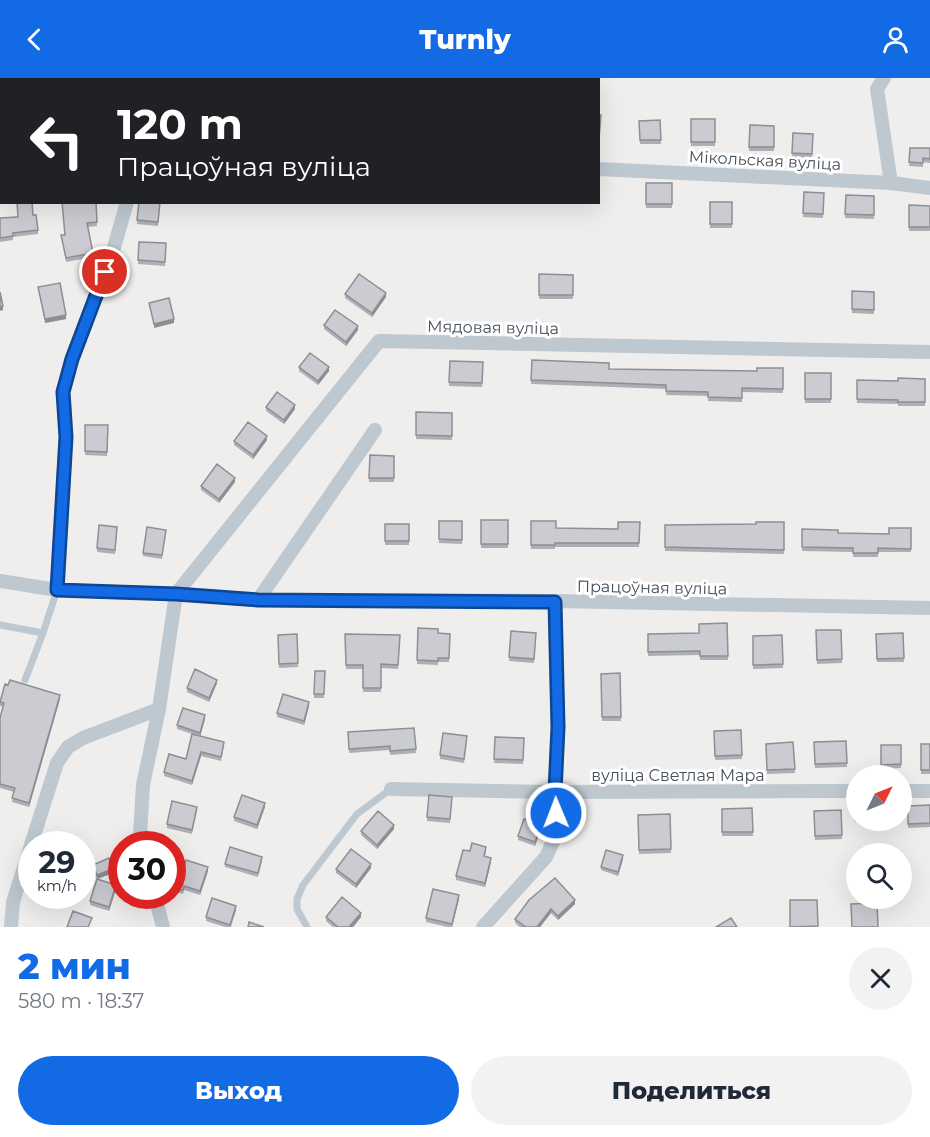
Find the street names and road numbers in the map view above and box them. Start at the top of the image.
street label: Мікольская вуліца [688,147,842,174]
street label: Мядовая вуліца [427,317,559,338]
street label: Працоўная вуліца [577,577,727,598]
street label: вуліца Светлая Мара [591,766,765,785]

